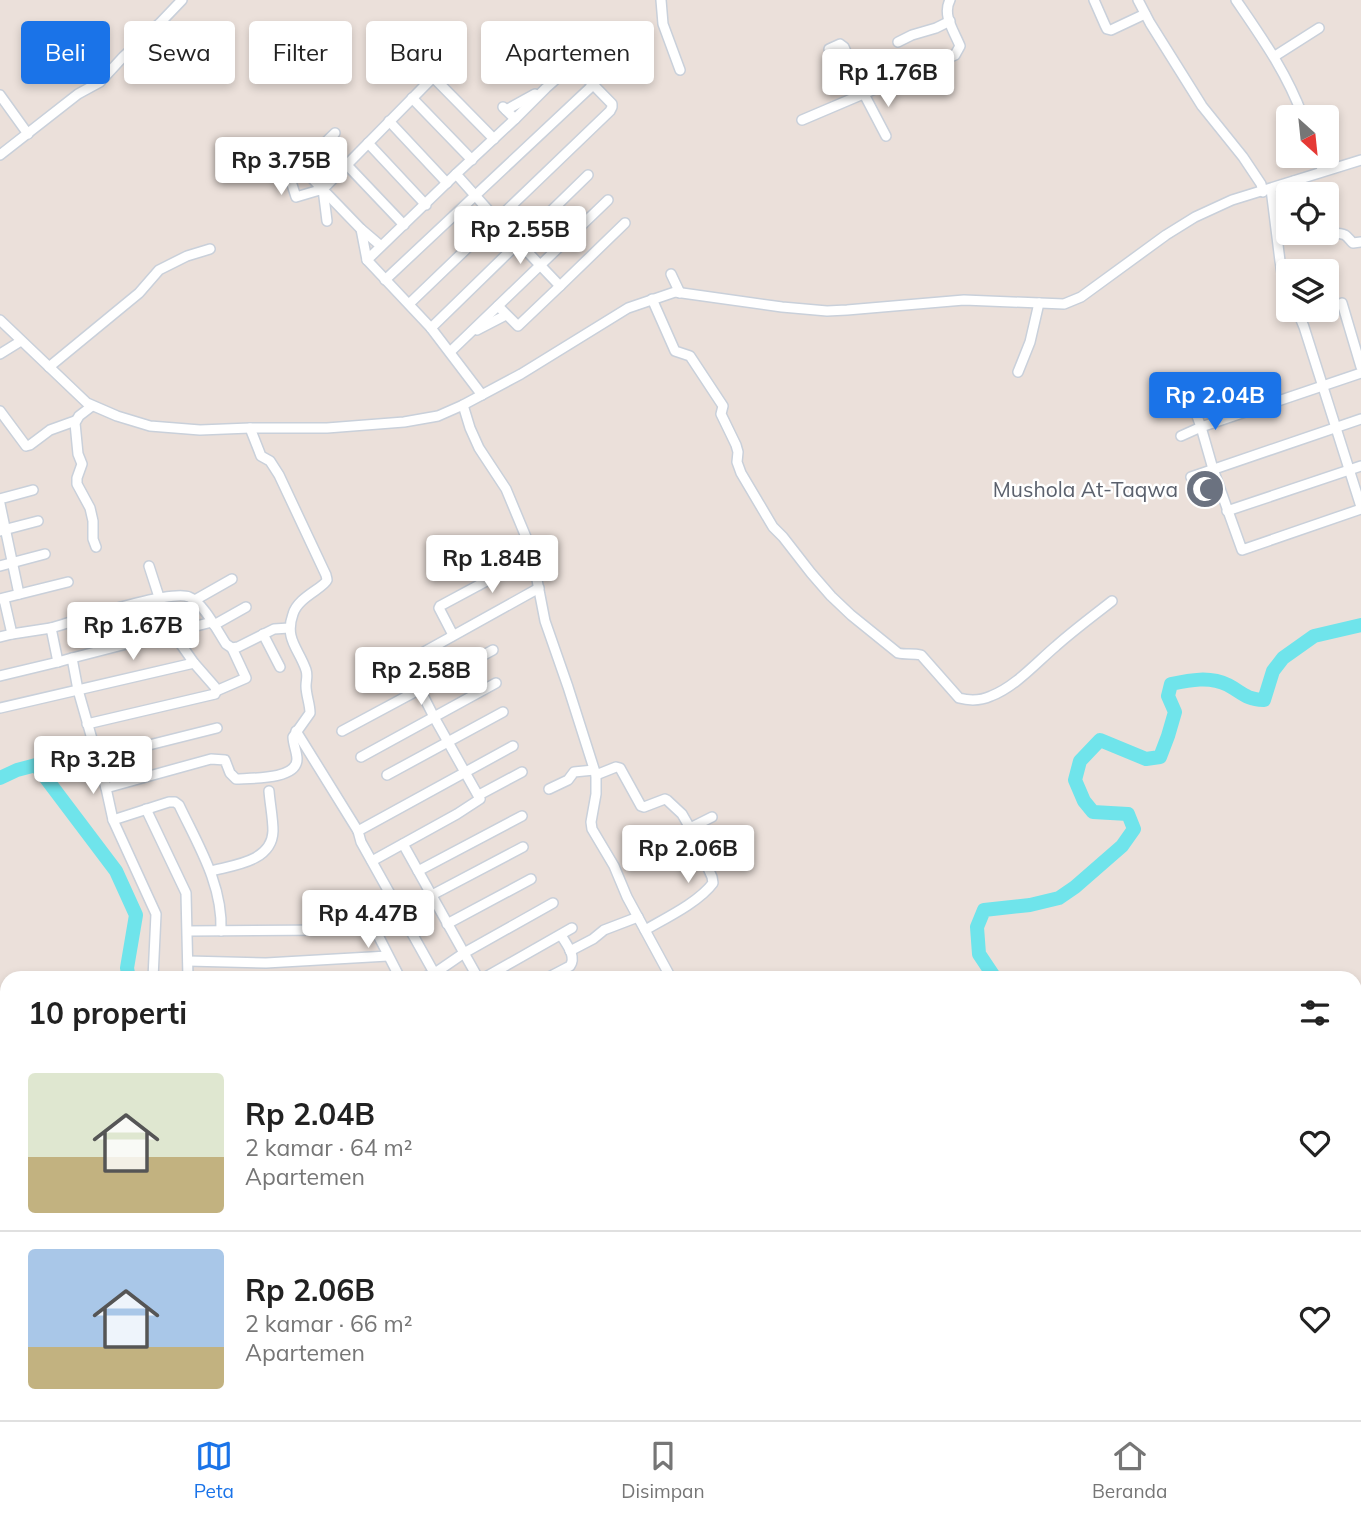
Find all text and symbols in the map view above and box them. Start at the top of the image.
chip: Beli [21,21,110,84]
chip: Sewa [124,21,235,84]
chip: Filter [249,21,352,84]
chip: Baru [366,21,467,84]
chip: Apartemen [481,21,654,84]
pin: Rp 1.76B [816,50,960,109]
text: Rp 1.76B [838,57,938,86]
north arrow [1276,105,1339,168]
map controls [1276,105,1339,322]
pin: Rp 3.75B [209,138,353,197]
text: Rp 3.75B [231,145,331,174]
button: locate [1276,182,1339,245]
pin: Rp 2.55B [448,206,592,266]
text: Rp 2.55B [470,214,570,243]
button: layers [1276,259,1339,322]
pin: Rp 2.04B [1143,372,1287,432]
text: Rp 2.04B [1165,380,1265,409]
mosque icon: Mushola At-Taqwa [1184,468,1226,510]
place label: Mushola At-Taqwa [993,476,1178,502]
pin: Rp 1.84B [420,536,564,595]
text: Rp 1.84B [442,543,542,572]
pin: Rp 1.67B [61,602,205,662]
text: Rp 1.67B [83,610,183,639]
pin: Rp 2.58B [349,648,493,707]
text: Rp 2.58B [371,655,471,684]
pin: Rp 3.2B [28,736,158,796]
text: Rp 3.2B [50,744,136,773]
pin: Rp 2.06B [616,826,760,885]
text: Rp 2.06B [638,833,738,862]
pin: Rp 4.47B [296,890,440,950]
text: Rp 4.47B [318,898,418,927]
text: 10 properti [28,994,187,1032]
icon: filters [1296,994,1334,1032]
text: Rp 2.04B [245,1095,375,1133]
icon: home [84,1101,168,1185]
icon: heart [1296,1124,1334,1162]
text: 2 kamar · 64 m² [245,1133,413,1162]
text: Apartemen [245,1162,365,1191]
text: Rp 2.06B [245,1271,375,1309]
icon: home [84,1277,168,1361]
icon: heart [1296,1300,1334,1338]
text: 2 kamar · 66 m² [245,1309,413,1338]
text: Apartemen [245,1338,365,1367]
tab: Peta [194,1437,234,1503]
tab: Disimpan [621,1437,705,1503]
tab: Beranda [1092,1437,1167,1503]

